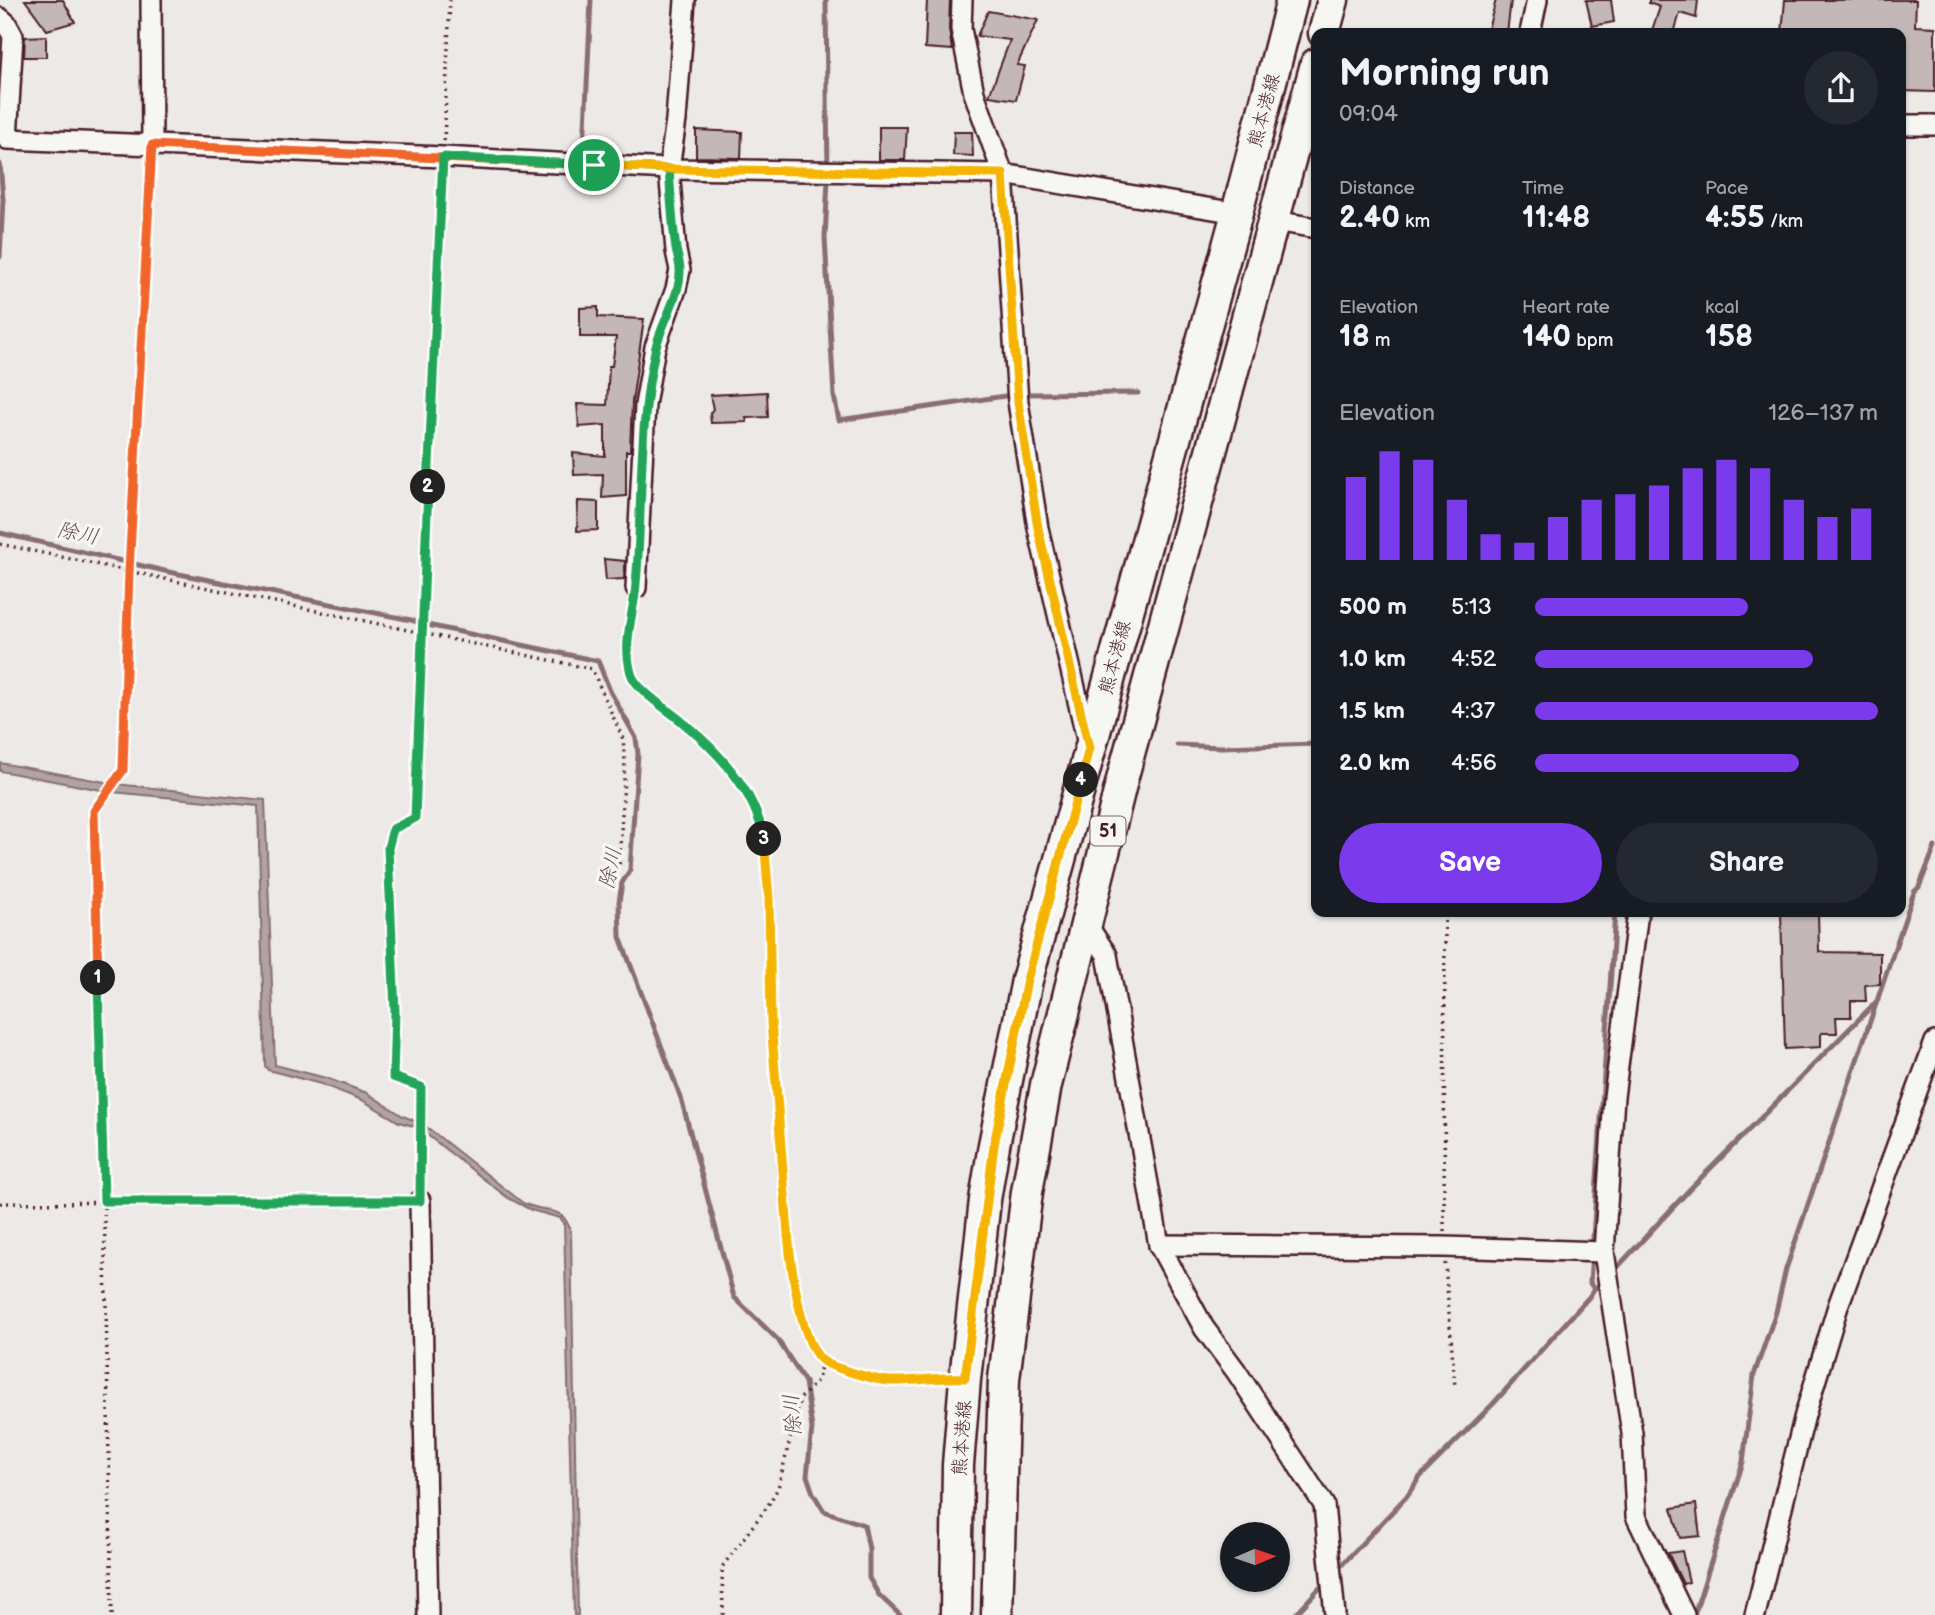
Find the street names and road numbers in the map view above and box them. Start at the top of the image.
street label: 熊本港線 [1244,71,1285,150]
street label: 熊本港線 [1095,618,1136,697]
road number: 51 [1090,816,1126,846]
street label: 熊本港線 [948,1399,977,1477]

